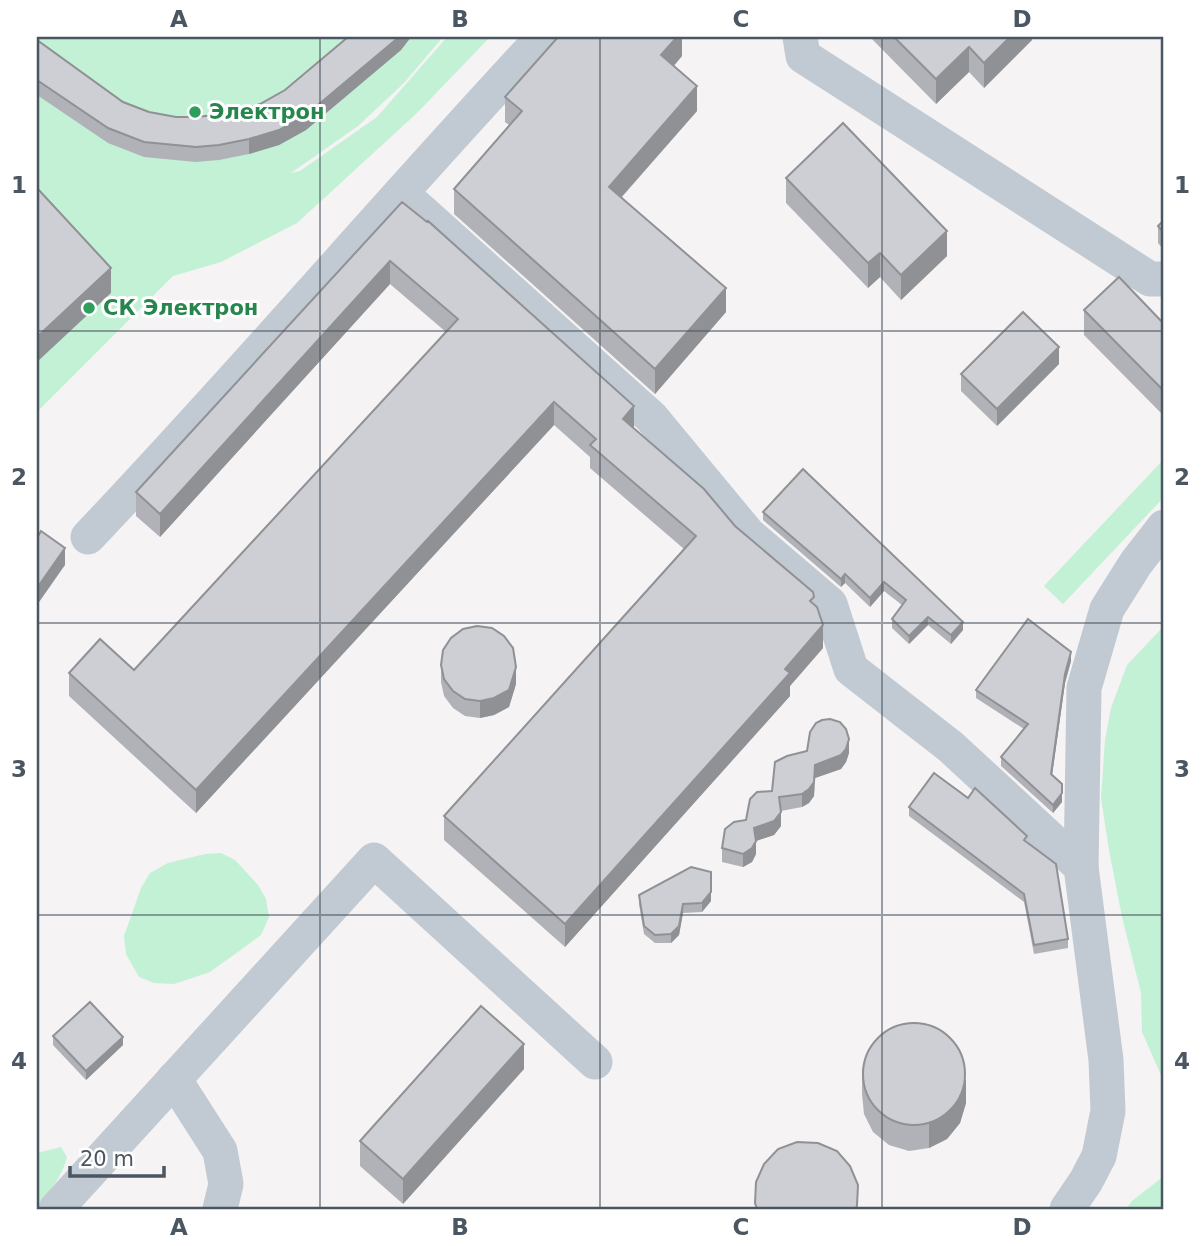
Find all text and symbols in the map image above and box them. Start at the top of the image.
text: A [170,6,188,32]
text: B [451,6,469,32]
text: C [733,6,749,32]
text: D [1012,6,1032,32]
place label: Электрон [209,100,324,124]
marker: Электрон [187,104,203,120]
text: 1 [11,172,27,198]
text: 1 [1174,172,1190,198]
place label: СК Электрон [103,296,258,320]
marker: СК Электрон [81,300,97,316]
text: 2 [11,464,27,490]
text: 2 [1174,464,1190,490]
text: 3 [11,756,27,782]
text: 3 [1174,756,1190,782]
text: 4 [11,1048,27,1074]
text: 4 [1174,1048,1190,1074]
scale bar [70,1134,164,1178]
text: 20 m [80,1147,134,1171]
text: A [170,1214,188,1240]
text: B [451,1214,469,1240]
text: C [733,1214,749,1240]
text: D [1012,1214,1032,1240]

